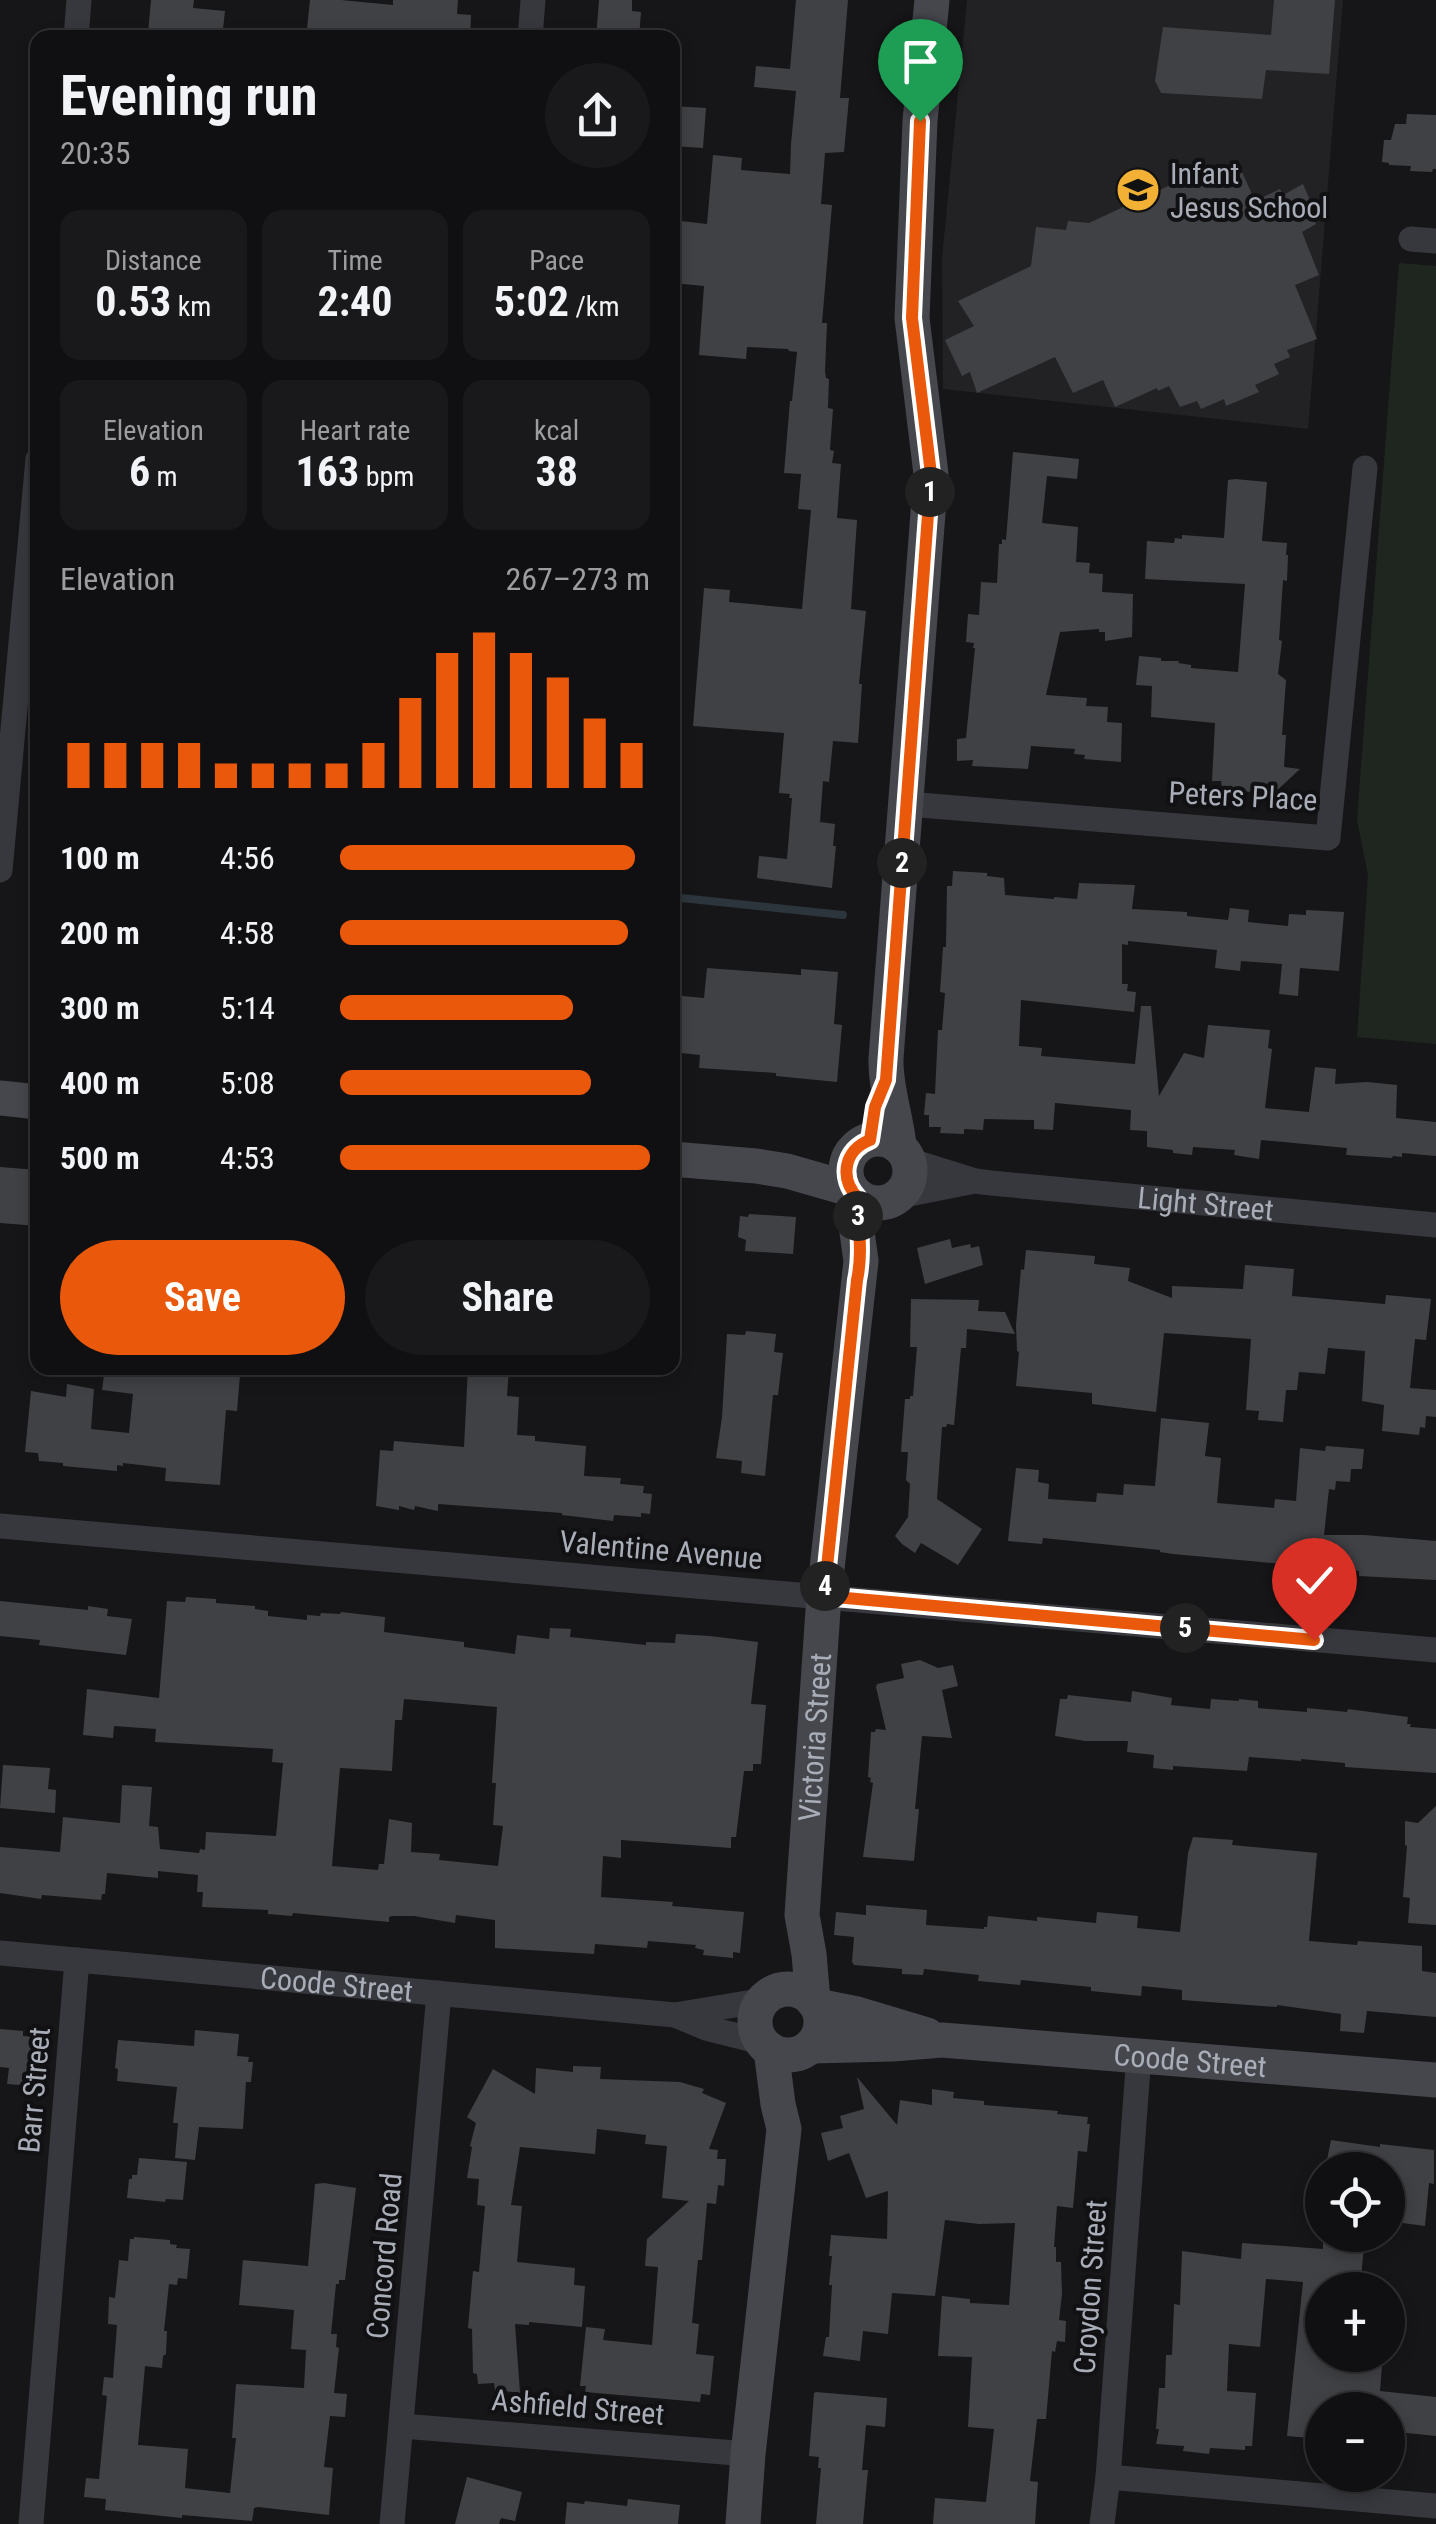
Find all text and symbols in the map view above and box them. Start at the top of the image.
pin [878,19,963,122]
icon: arrive [893,34,948,89]
button: share [545,63,650,168]
text: Evening run [60,64,318,128]
text: 20:35 [60,134,131,172]
place label: Infant Jesus School [1170,156,1328,225]
school or university icon: Infant Jesus School [1115,167,1161,213]
text: Distance [105,244,202,277]
text: Time [327,244,383,277]
text: Pace [529,244,584,277]
text: 0.53 [95,277,171,326]
text: 2:40 [317,277,393,326]
text: 5:02 [494,277,569,326]
text: km [171,290,211,323]
text: /km [569,290,620,323]
text: Elevation [103,414,204,447]
text: Heart rate [300,414,410,447]
text: kcal [534,414,579,447]
text: 6 [129,447,150,496]
text: 163 [296,447,359,496]
text: 38 [535,447,578,496]
text: m [150,460,178,493]
text: bpm [359,460,414,493]
pin: 1 [905,467,955,517]
text: 1 [923,475,937,508]
text: Elevation [60,560,175,598]
text: 267–273 m [505,560,650,598]
street label: Peters Place [1168,775,1318,817]
pin: 2 [877,838,927,888]
text: 100 m [60,839,140,877]
text: 4:56 [220,839,275,877]
text: 2 [895,846,909,879]
text: 200 m [60,914,140,952]
text: 4:58 [220,914,275,952]
text: 300 m [60,989,140,1027]
text: 5:14 [220,989,275,1027]
text: 400 m [60,1064,140,1102]
text: 5:08 [220,1064,275,1102]
text: 500 m [60,1139,140,1177]
text: 4:53 [220,1139,275,1177]
street label: Light Street [1136,1179,1275,1227]
pin: 3 [833,1191,883,1241]
text: 3 [851,1199,865,1232]
button: Save [60,1240,345,1355]
button: Share [365,1240,650,1355]
street label: Valentine Avenue [558,1524,764,1576]
pin [1272,1538,1357,1641]
icon: check [1287,1553,1342,1608]
pin: 4 [800,1561,850,1611]
text: 4 [818,1569,832,1602]
pin: 5 [1160,1603,1210,1653]
text: 5 [1178,1611,1192,1644]
street label: Victoria Street [791,1652,838,1823]
street label: Coode Street [259,1959,415,2008]
street label: Barr Street [11,2026,57,2154]
street label: Coode Street [1112,2036,1268,2084]
map controls [1305,2152,1405,2492]
button: locate [1305,2152,1405,2252]
street label: Concord Road [359,2172,409,2340]
street label: Croydon Street [1066,2199,1114,2375]
button: + [1305,2272,1405,2372]
street label: Ashfield Street [490,2382,666,2432]
button: − [1305,2392,1405,2492]

